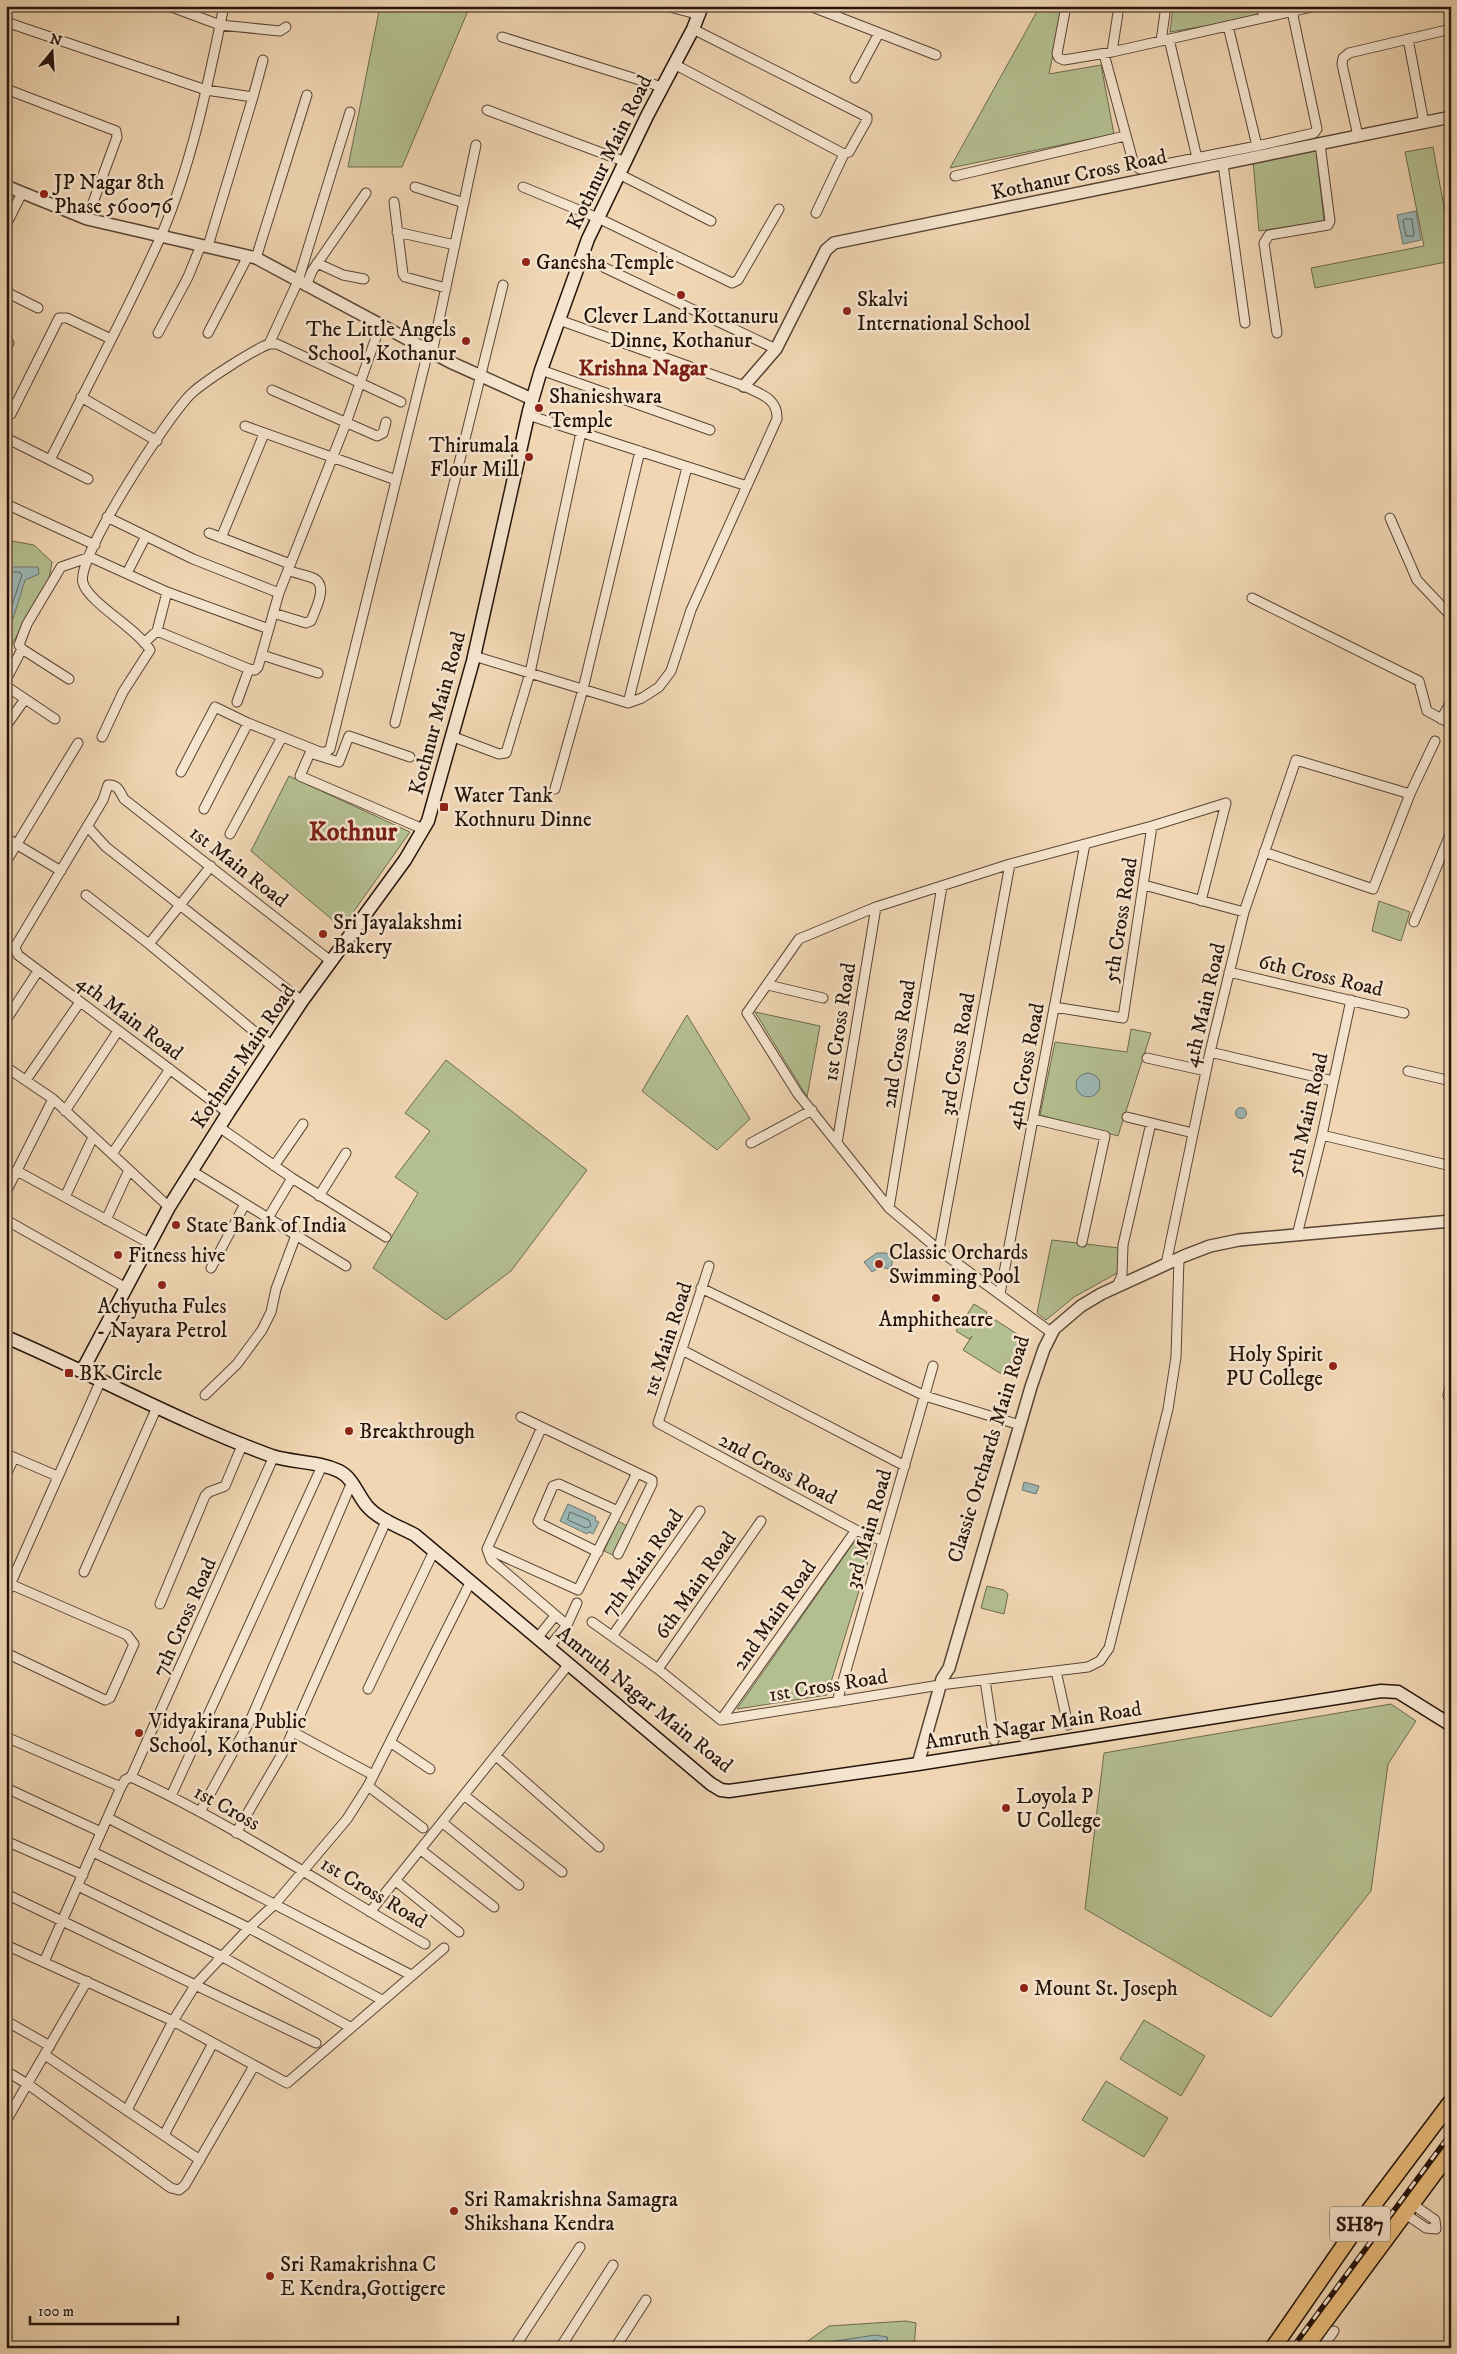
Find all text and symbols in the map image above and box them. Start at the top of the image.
north arrow [28,28,78,78]
text: N [47,30,64,51]
street label: Kothnur Main Road [561,71,659,234]
street label: Kothanur Cross Road [989,144,1170,206]
place label: JP Nagar 8th Phase 560076 [52,170,173,220]
marker: JP Nagar 8th Phase 560076 [38,188,50,200]
place label: Ganesha Temple [536,250,675,276]
marker: Ganesha Temple [520,256,532,268]
place label: Skalvi International School [857,287,1031,337]
marker: Clever Land Kottanuru Dinne, Kothanur [675,289,687,301]
place label: Clever Land Kottanuru Dinne, Kothanur [583,304,779,354]
marker: Skalvi International School [841,305,853,317]
place label: The Little Angels School, Kothanur [306,317,456,367]
marker: The Little Angels School, Kothanur [460,335,472,347]
district label: Krishna Nagar [579,355,708,382]
place label: Shanieshwara Temple [549,384,662,434]
marker: Shanieshwara Temple [533,402,545,414]
place label: Thirumala Flour Mill [429,433,520,483]
marker: Thirumala Flour Mill [523,451,535,463]
street label: Kothnur Main Road [404,628,472,798]
place label: Water Tank Kothnuru Dinne [453,783,592,833]
marker: Water Tank Kothnuru Dinne [438,801,450,813]
district label: Kothnur [309,816,397,849]
street label: 1st Main Road [184,820,293,914]
street label: 5th Cross Road [1098,855,1144,985]
place label: Sri Jayalakshmi Bakery [333,910,462,960]
marker: Sri Jayalakshmi Bakery [317,928,329,940]
street label: 4th Main Road [1178,940,1232,1070]
street label: 6th Cross Road [1256,949,1386,1003]
street label: 1st Cross Road [818,960,862,1083]
street label: 4th Main Road [71,969,188,1067]
street label: 2nd Cross Road [876,977,922,1110]
street label: Kothnur Main Road [186,979,302,1134]
street label: 3rd Cross Road [934,990,982,1118]
street label: 4th Cross Road [1001,1000,1051,1132]
street label: 5th Main Road [1281,1050,1335,1178]
place label: State Bank of India [186,1213,346,1239]
marker: State Bank of India [170,1219,182,1231]
place label: Classic Orchards Swimming Pool [889,1240,1028,1290]
place label: Fitness hive [128,1243,226,1269]
marker: Fitness hive [112,1249,124,1261]
marker: Classic Orchards Swimming Pool [873,1258,885,1270]
street label: 1st Main Road [637,1278,699,1400]
marker: Achyutha Fules - Nayara Petrol [156,1279,168,1291]
marker: Amphitheatre [930,1292,942,1304]
place label: Achyutha Fules - Nayara Petrol [97,1294,228,1344]
place label: Amphitheatre [879,1307,994,1333]
street label: Classic Orchards Main Road [942,1332,1036,1566]
place label: Holy Spirit PU College [1226,1342,1323,1392]
marker: Holy Spirit PU College [1327,1360,1339,1372]
place label: BK Circle [79,1361,163,1387]
marker: BK Circle [63,1367,75,1379]
place label: Breakthrough [359,1419,475,1445]
marker: Breakthrough [343,1425,355,1437]
street label: 2nd Cross Road [714,1427,842,1511]
street label: 3rd Main Road [840,1466,899,1592]
street label: 7th Main Road [596,1504,690,1623]
street label: 6th Main Road [649,1526,743,1645]
street label: 7th Cross Road [147,1554,223,1681]
street label: 2nd Main Road [727,1555,823,1676]
street label: Amruth Nagar Main Road [551,1621,738,1779]
street label: 1st Cross Road [767,1664,890,1708]
street label: Amruth Nagar Main Road [923,1696,1144,1756]
place label: Vidyakirana Public School, Kothanur [148,1709,307,1759]
marker: Vidyakirana Public School, Kothanur [133,1727,145,1739]
street label: 1st Cross [189,1779,264,1837]
place label: Loyola P U College [1016,1784,1101,1834]
marker: Loyola P U College [1000,1802,1012,1814]
street label: 1st Cross Road [315,1851,432,1935]
place label: Mount St. Joseph [1034,1976,1178,2002]
marker: Mount St. Joseph [1018,1982,1030,1994]
place label: Sri Ramakrishna Samagra Shikshana Kendra [464,2187,678,2237]
marker: Sri Ramakrishna Samagra Shikshana Kendra [448,2205,460,2217]
road number: SH87 [1330,2206,1390,2242]
place label: Sri Ramakrishna C E Kendra,Gottigere [280,2252,446,2302]
marker: Sri Ramakrishna C E Kendra,Gottigere [264,2270,276,2282]
scale bar [30,2294,178,2326]
text: 100 m [38,2302,74,2321]

